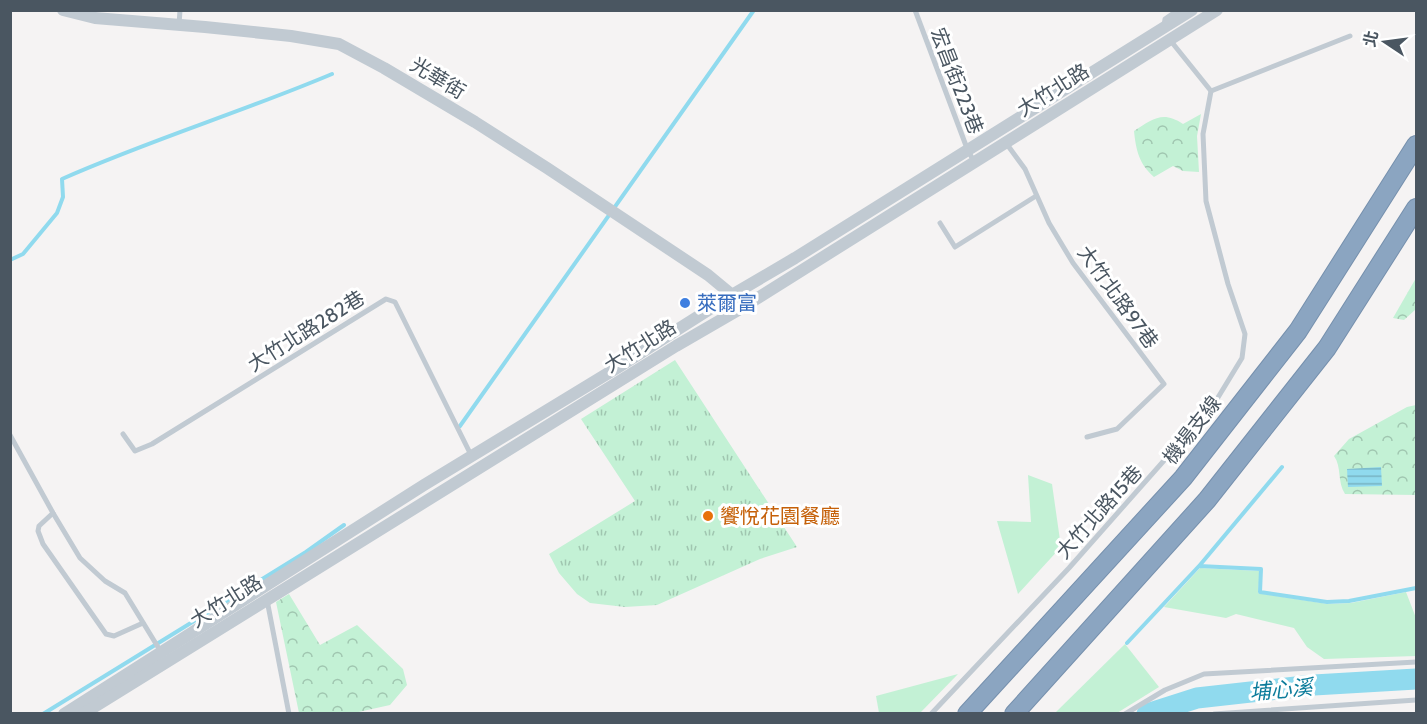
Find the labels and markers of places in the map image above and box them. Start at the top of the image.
place label: 萊爾富 [697,291,757,315]
marker: 萊爾富 [678,296,692,310]
place label: 饗悅花園餐廳 [720,504,840,528]
marker: 饗悅花園餐廳 [701,509,715,523]

